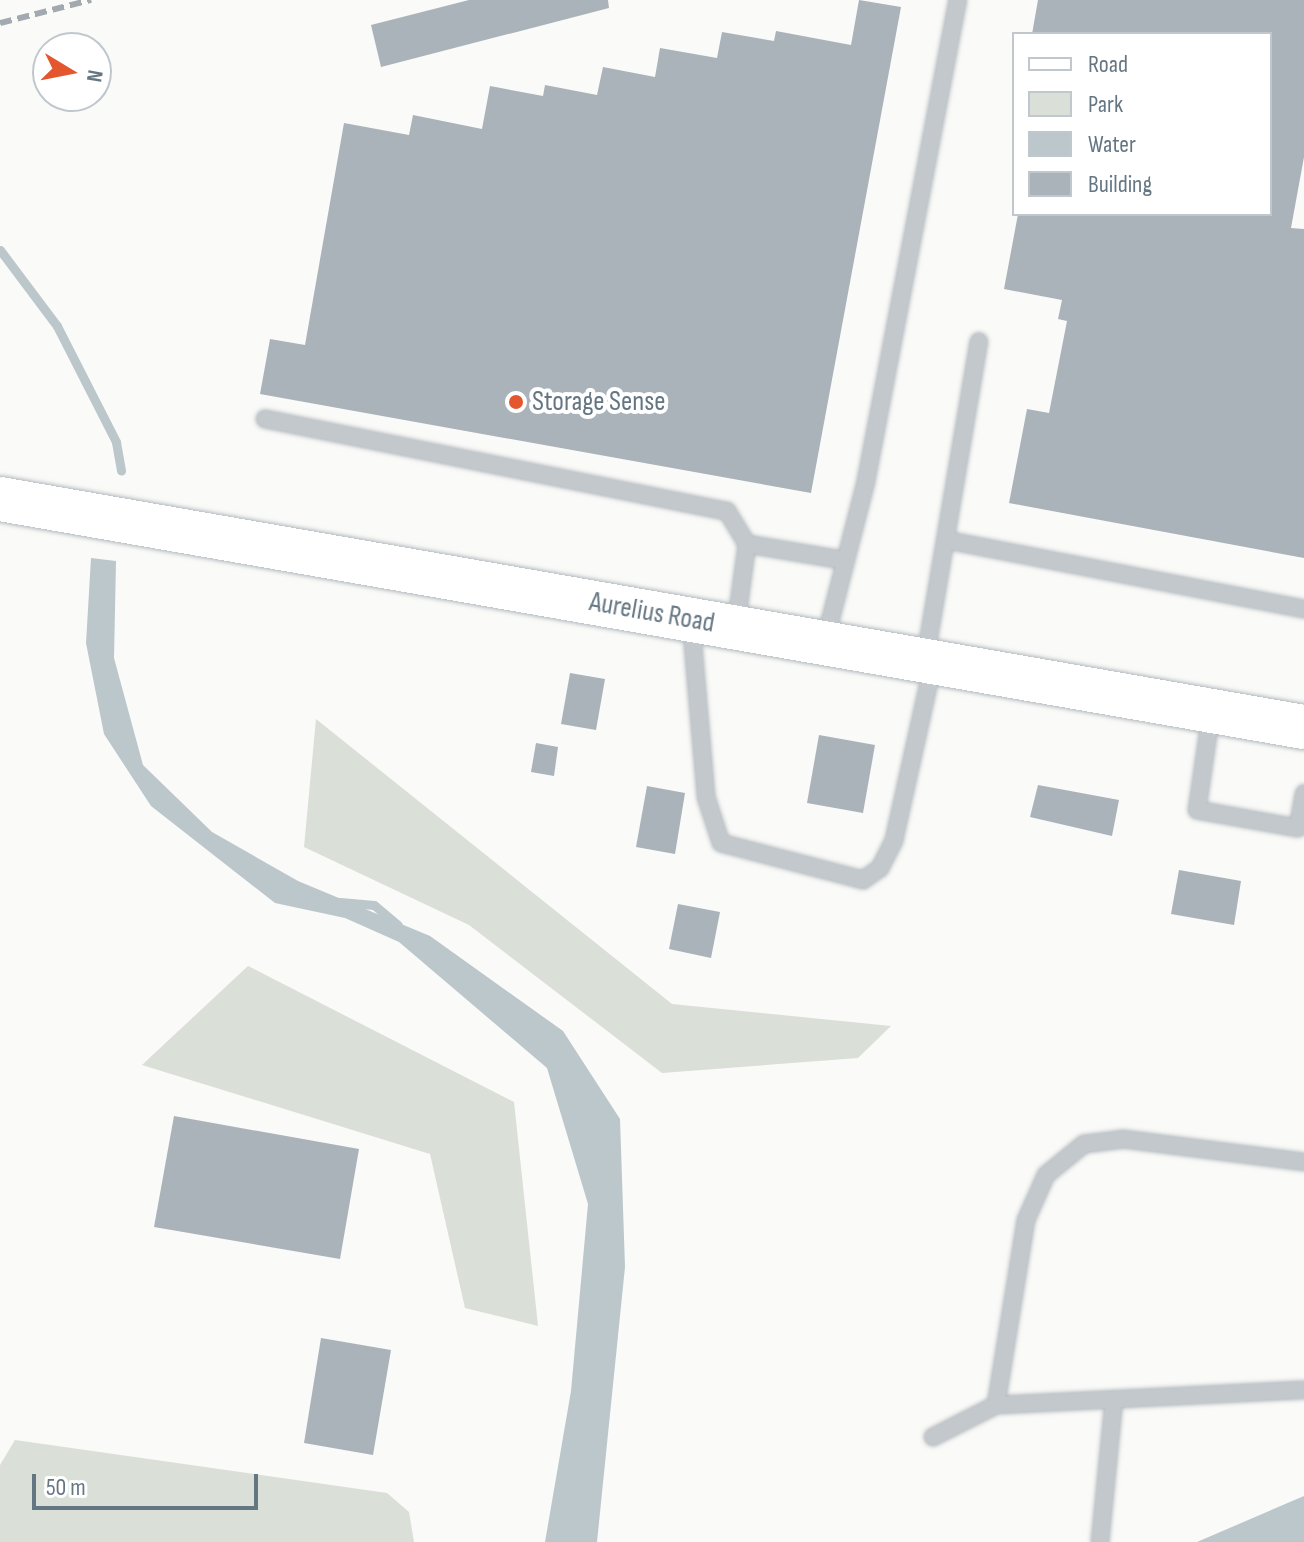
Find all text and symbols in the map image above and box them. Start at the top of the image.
north arrow [32,32,112,112]
legend [1012,32,1272,216]
text: Road [1088,50,1128,79]
text: N [80,68,108,84]
text: Park [1088,90,1123,119]
text: Water [1088,130,1136,159]
text: Building [1088,170,1152,199]
place label: Storage Sense [532,385,666,419]
marker: Storage Sense [507,393,525,411]
street label: Aurelius Road [587,585,717,641]
scale bar [36,1458,262,1508]
text: 50 m [46,1473,86,1502]

